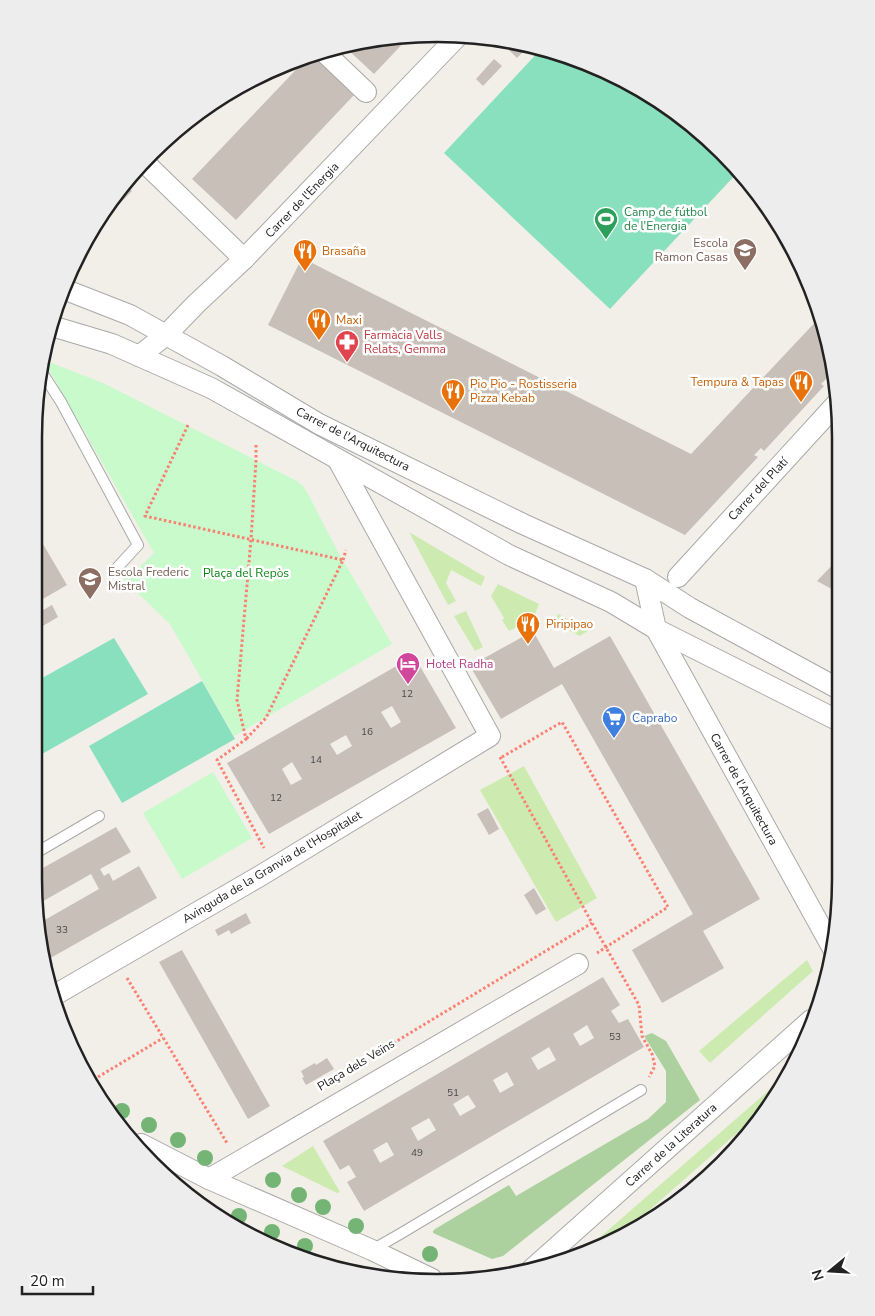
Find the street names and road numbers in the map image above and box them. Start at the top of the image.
street label: Carrer de l'Energia [262,159,342,241]
street label: Carrer de l'Arquitectura [293,403,413,475]
street label: Carrer del Platí [725,453,792,524]
street label: Carrer de l'Arquitectura [706,730,782,848]
street label: Avinguda de la Granvia de l'Hospitalet [179,807,365,927]
street label: Plaça dels Veïns [314,1035,398,1094]
street label: Carrer de la Literatura [622,1100,720,1190]

